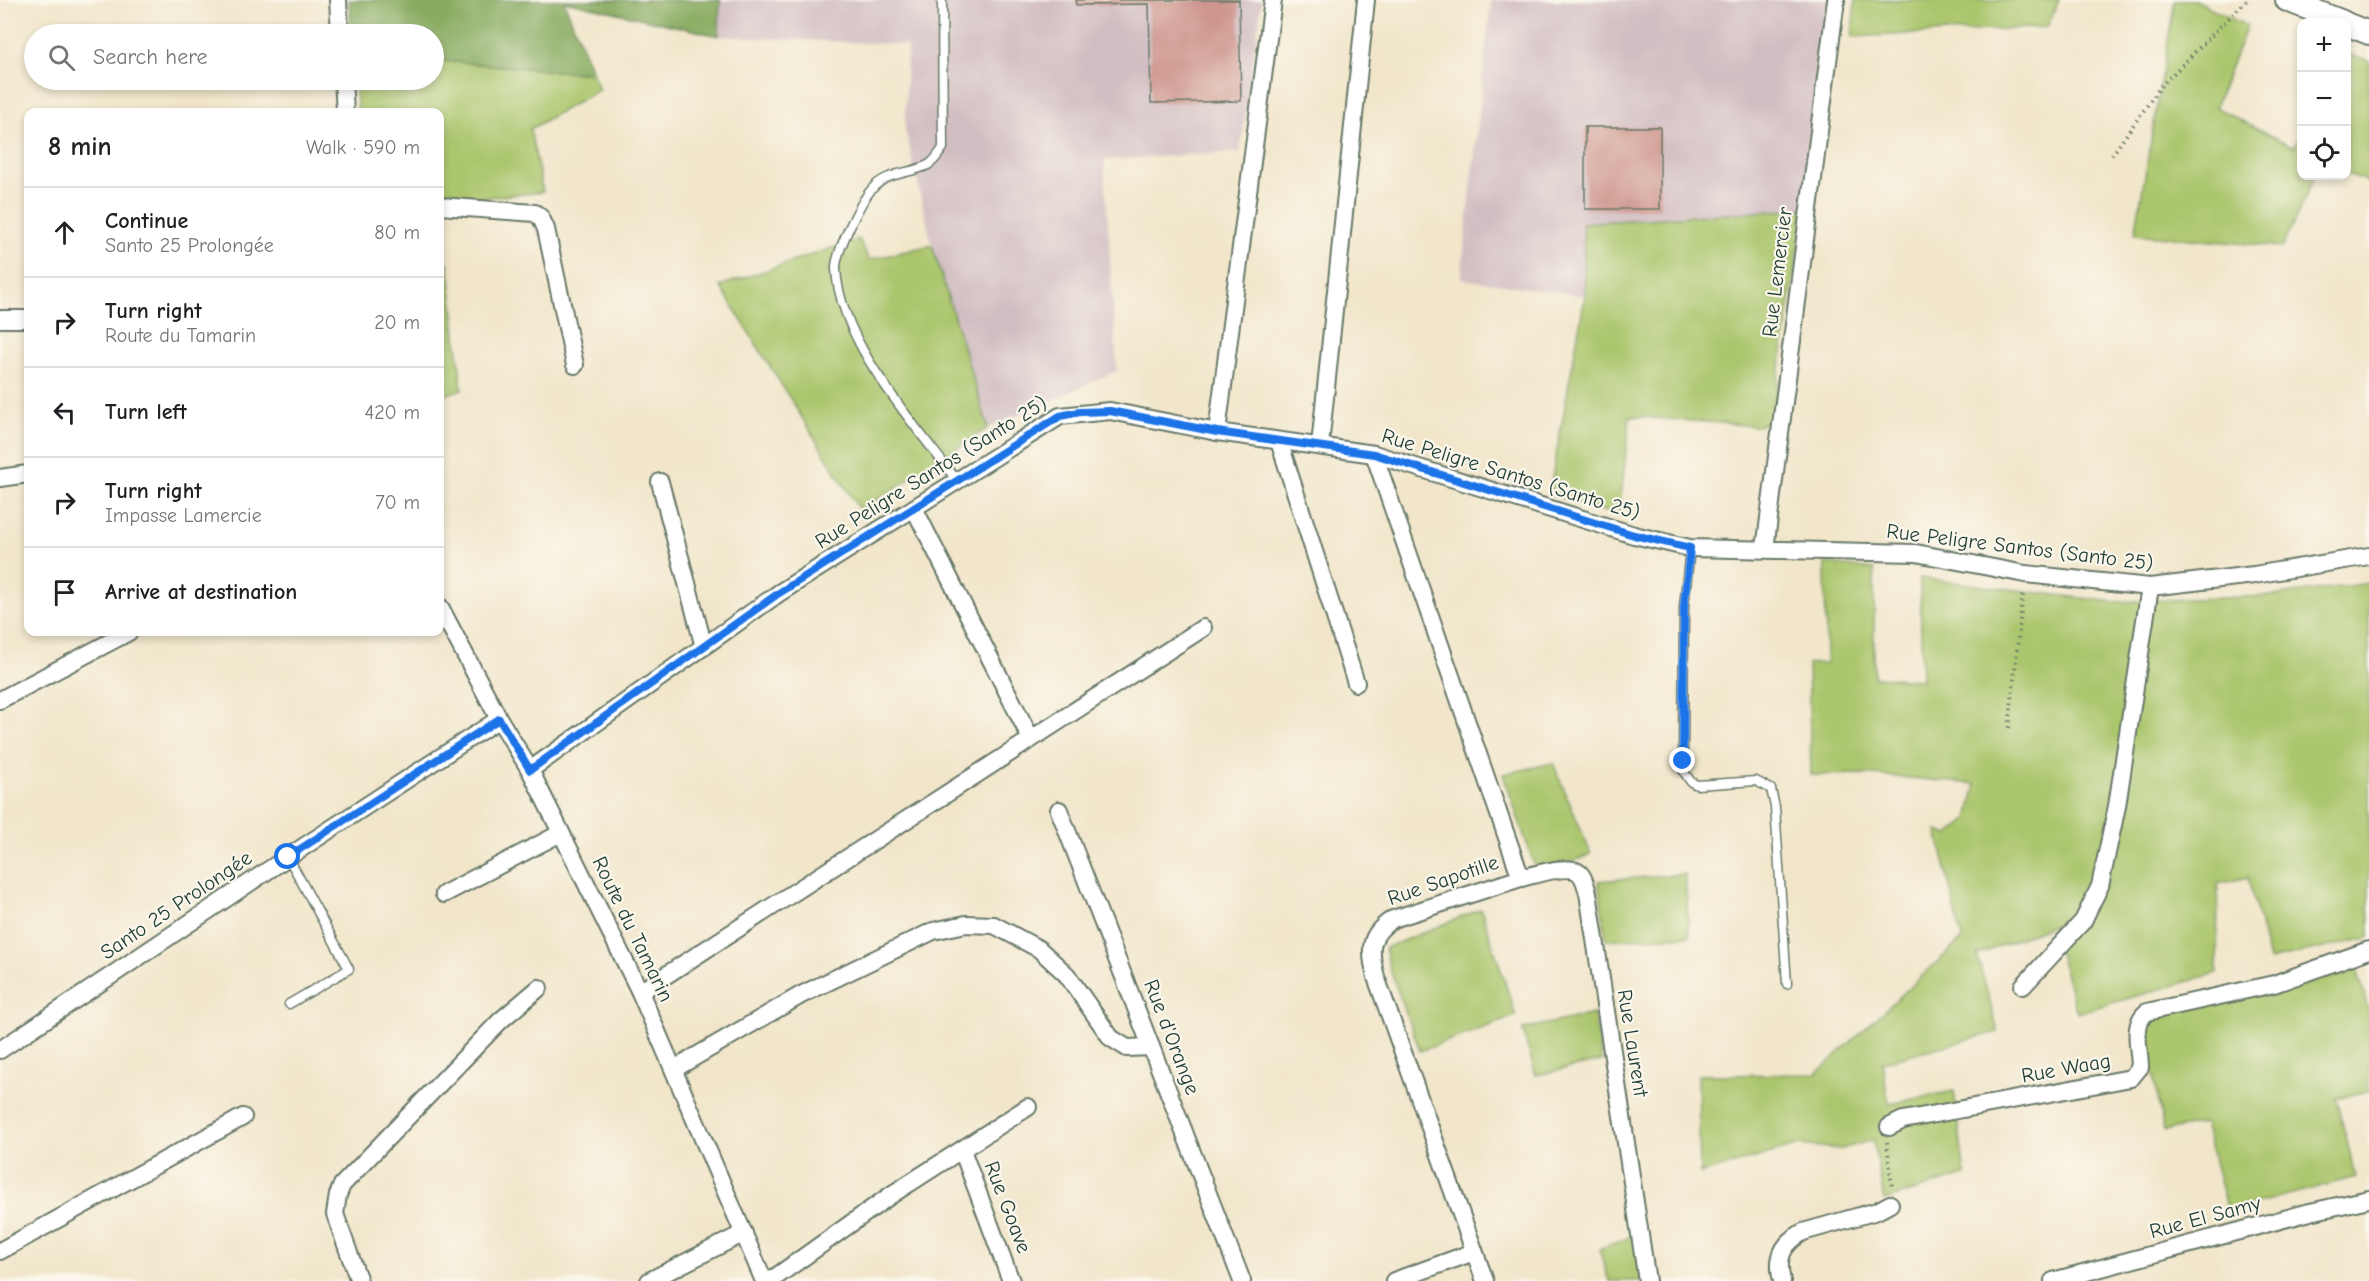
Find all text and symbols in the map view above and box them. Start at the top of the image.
map controls [2297,18,2351,180]
button: + [2297,18,2351,72]
search box [24,24,444,90]
icon: search [45,41,78,74]
text: Search here [93,44,208,70]
button: − [2297,72,2351,126]
button: locate [2297,126,2351,180]
text: 8 min [48,132,112,162]
text: Walk · 590 m [306,136,420,159]
street label: Rue Lemercier [1757,205,1797,338]
text: Continue [105,208,188,234]
icon: ahead [48,216,81,249]
text: 80 m [374,221,420,244]
text: Santo 25 Prolongée [105,234,274,257]
text: Turn right [105,298,202,324]
icon: right [48,306,81,339]
text: 20 m [374,311,420,334]
text: Route du Tamarin [105,324,256,347]
street label: Rue Peligre Santos (Santo 25) [811,391,1051,553]
icon: left [48,396,81,429]
text: Turn left [105,399,187,425]
text: 420 m [364,401,420,424]
street label: Rue Peligre Santos (Santo 25) [1379,423,1643,525]
text: Turn right [105,478,202,504]
icon: right [48,486,81,519]
text: 70 m [375,491,420,514]
text: Impasse Lamercie [105,504,262,527]
street label: Rue Peligre Santos (Santo 25) [1885,519,2155,575]
icon: arrive [48,576,81,609]
text: Arrive at destination [105,579,297,605]
route end [1669,747,1695,773]
route start [274,843,300,869]
street label: Santo 25 Prolongée [96,845,256,965]
street label: Rue Sapotille [1384,850,1502,910]
street label: Route du Tamarin [587,852,679,1006]
street label: Rue d'Orange [1139,976,1205,1098]
street label: Rue Laurent [1613,988,1653,1099]
street label: Rue Waag [2019,1048,2113,1088]
street label: Rue Goave [979,1158,1037,1256]
street label: Rue El Samy [2147,1190,2264,1243]

